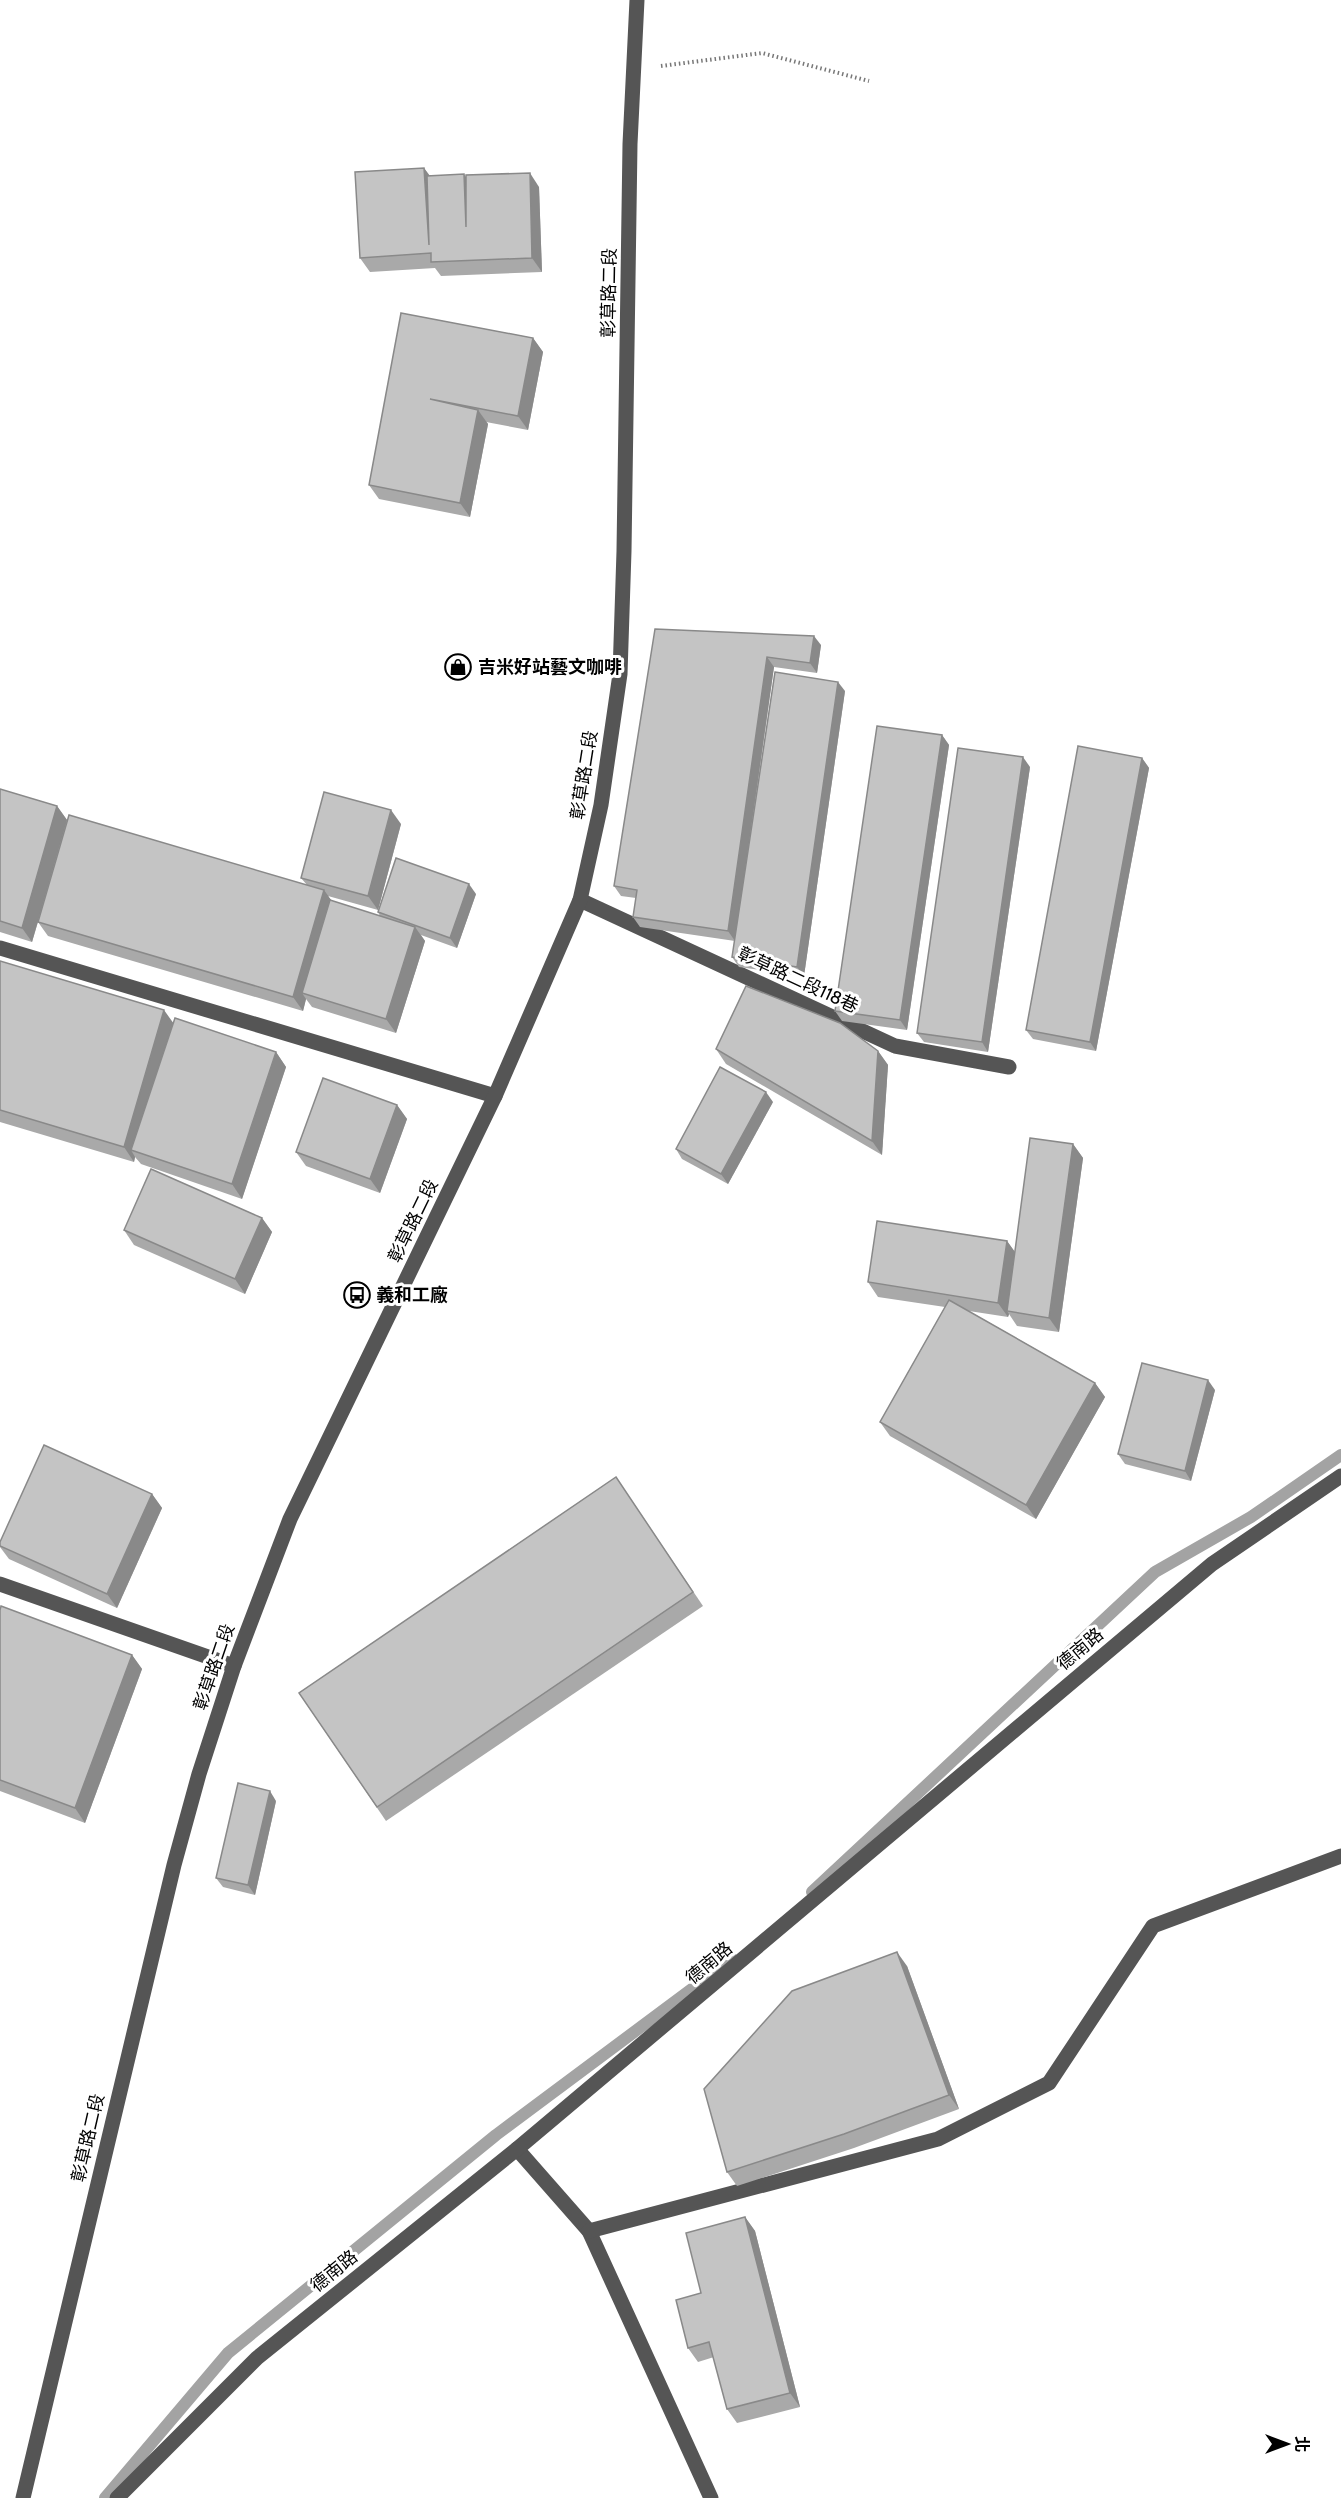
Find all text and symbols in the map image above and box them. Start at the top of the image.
street label: 彰草路二段 [597,248,621,338]
shop icon: 吉米好站藝文咖啡 [443,652,473,682]
place label: 吉米好站藝文咖啡 [478,656,622,678]
street label: 彰草路二段 [566,729,602,821]
street label: 彰草路二段118巷 [734,942,862,1018]
street label: 彰草路二段 [383,1176,443,1266]
bus stop icon: 義和工廠 [342,1280,372,1310]
place label: 義和工廠 [376,1284,448,1306]
street label: 彰草路二段 [189,1621,239,1713]
street label: 德南路 [1052,1623,1108,1675]
street label: 德南路 [681,1937,737,1989]
street label: 彰草路二段 [67,2092,109,2184]
street label: 德南路 [306,2245,362,2297]
north arrow [1257,2414,1317,2474]
text: 北 [1292,2436,1311,2452]

